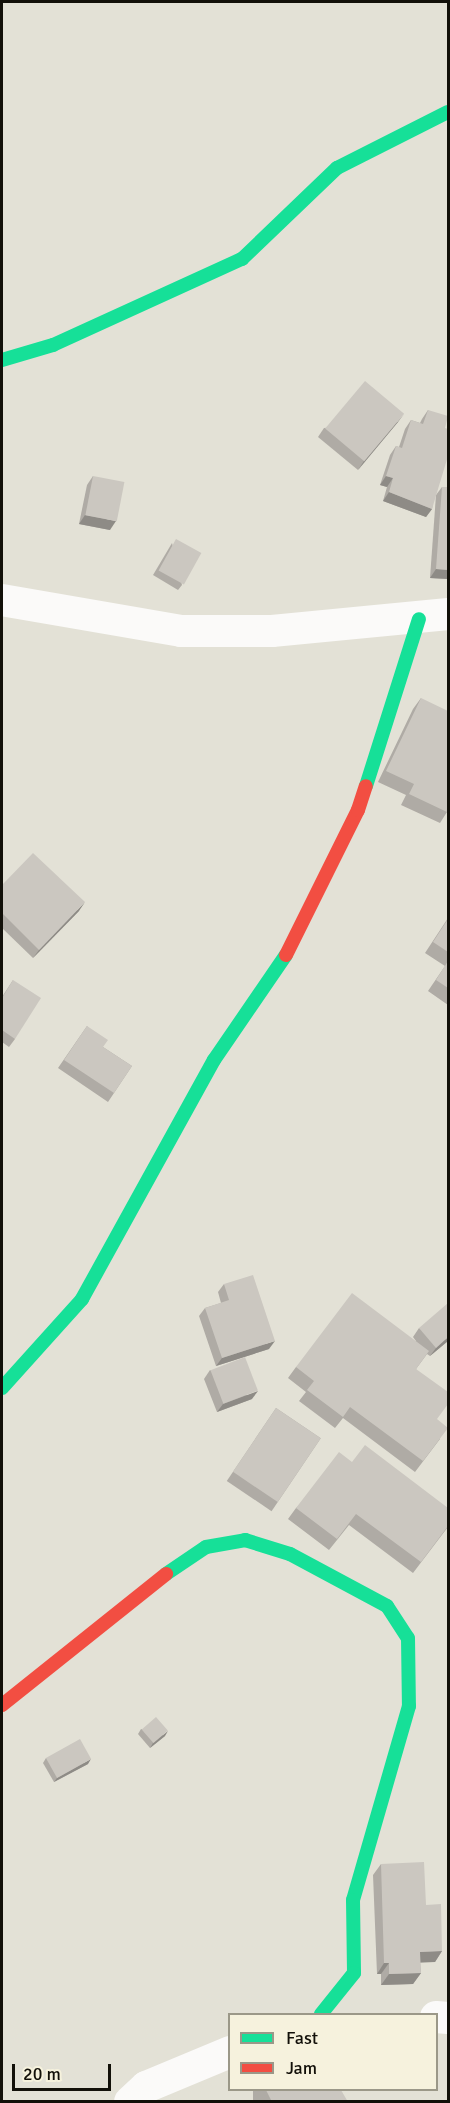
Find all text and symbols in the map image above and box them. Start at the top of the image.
legend [228,2013,438,2091]
text: Fast [286,2027,318,2049]
scale bar [15,2052,114,2090]
text: Jam [286,2057,317,2079]
text: 20 m [23,2063,61,2085]

